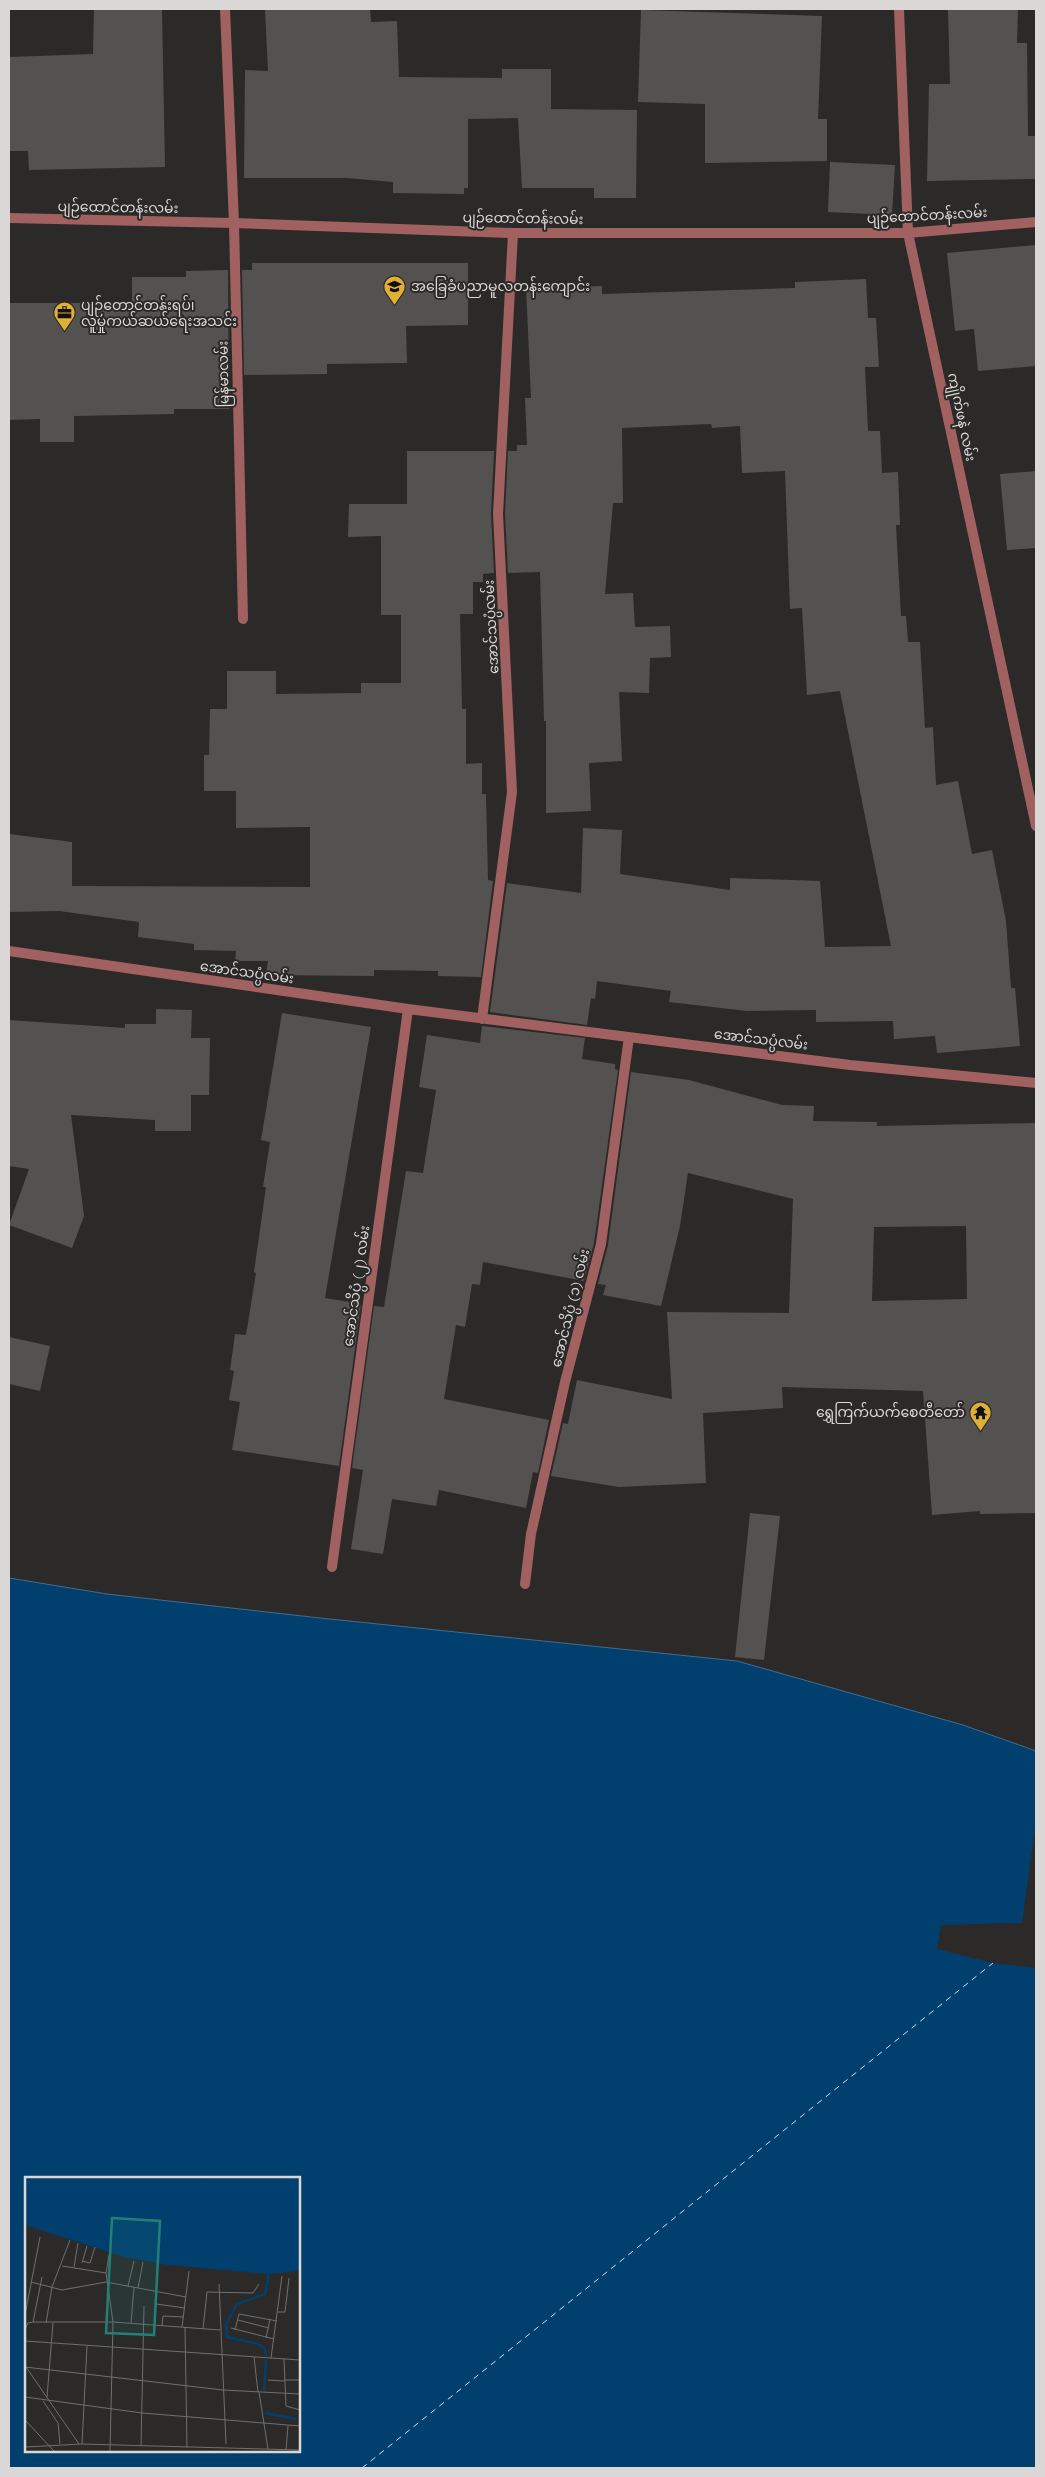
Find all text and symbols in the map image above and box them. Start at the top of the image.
street label: ပျဉ်ထောင်တန်းလမ်း [57,196,179,220]
street label: ပျဉ်ထောင်တန်းလမ်း [866,202,988,230]
street label: ပျဉ်ထောင်တန်းလမ်း [462,207,584,231]
school or university icon: အခြေခံပညာမူလတန်းကျောင်း [383,274,407,305]
place label: အခြေခံပညာမူလတန်းကျောင်း [411,276,590,298]
place label: ပျဉ်တောင်တန်းရပ်၊ လူမှုကယ်ဆယ်ရေးအသင်း [81,295,237,333]
office icon: ပျဉ်တောင်တန်းရပ်၊ လူမှုကယ်ဆယ်ရေးအသင်း [53,301,77,332]
street label: မြန်မာလမ်း [212,341,236,407]
street label: ကျိုက်ဖနဲ လမ်း [941,371,981,464]
street label: အောင်သပ္ပံလမ်း [479,579,506,675]
street label: အောင်သပ္ပံလမ်း [199,956,295,991]
street label: အောင်သပ္ပံလမ်း [713,1023,809,1057]
street label: အောင်သိပ္ပံ (၂) လမ်း [338,1224,377,1348]
street label: အောင်သိပ္ပံ (၁) လမ်း [546,1247,597,1370]
temple icon: ရွှေကြက်ယက်စေတီတော် [969,1400,993,1431]
place label: ရွှေကြက်ယက်စေတီတော် [816,1402,965,1424]
inset map [25,2177,300,2452]

